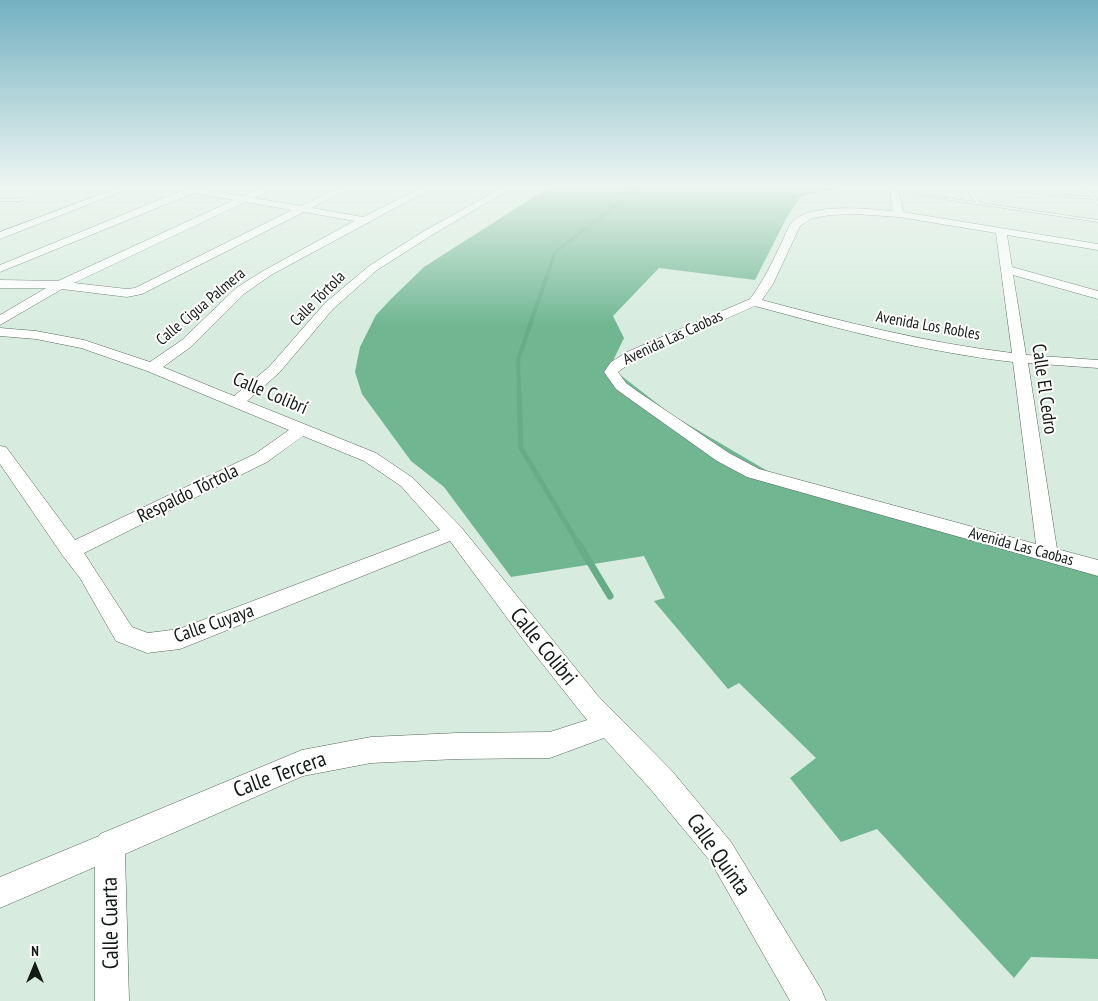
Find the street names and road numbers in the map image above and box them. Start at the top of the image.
street label: Calle Cigua Palmera [153,264,249,350]
street label: Calle Tórtola [287,268,349,330]
street label: Avenida Las Caobas [620,306,726,370]
street label: Avenida Los Robles [874,307,982,345]
street label: Calle El Cedro [1026,342,1062,436]
street label: Calle Colibrí [229,368,311,420]
street label: Respaldo Tórtola [134,460,242,528]
street label: Avenida Las Caobas [966,524,1076,570]
street label: Calle Cuyaya [171,600,257,648]
street label: Calle Colibri [504,603,582,691]
street label: Calle Tercera [230,746,330,804]
street label: Calle Quinta [680,809,756,901]
street label: Calle Cuarta [97,877,125,969]

